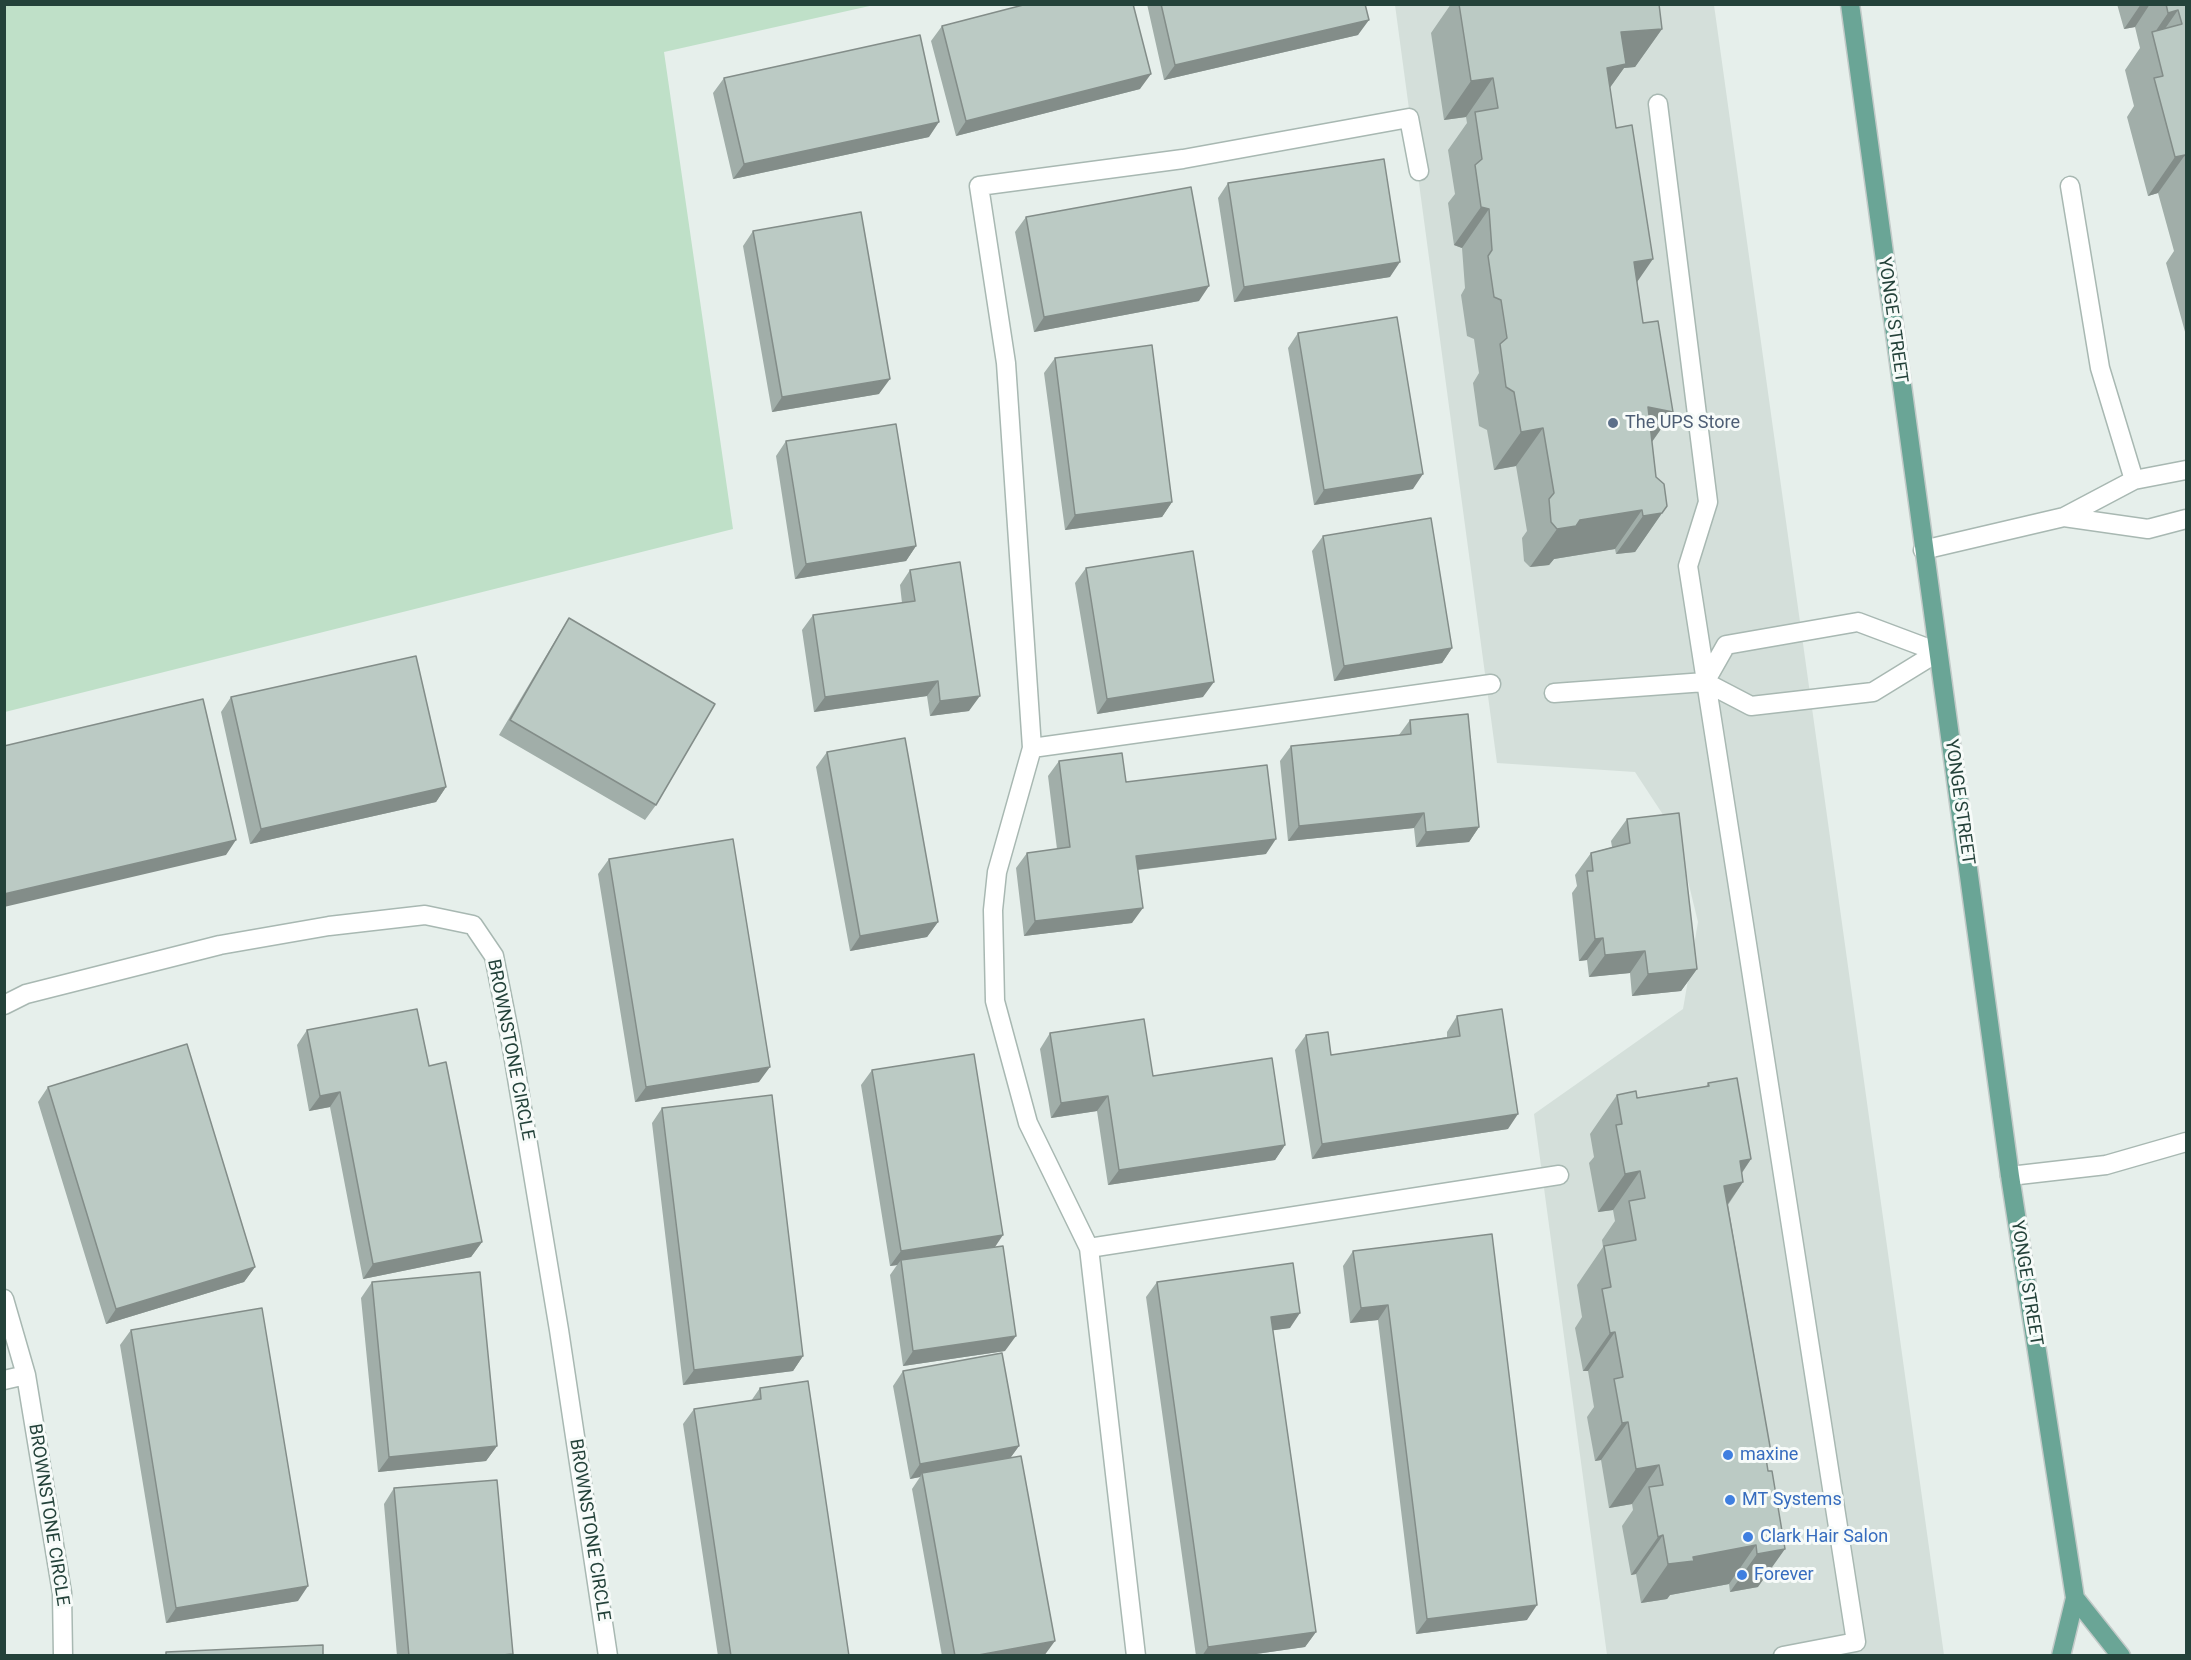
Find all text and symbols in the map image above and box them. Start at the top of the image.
street label: YONGE STREET [1872,256,1912,384]
place label: The UPS Store [1625,412,1740,434]
marker: The UPS Store [1606,416,1620,430]
street label: YONGE STREET [1939,738,1979,866]
street label: BROWNSTONE CIRCLE [482,958,538,1142]
street label: YONGE STREET [2005,1219,2047,1347]
street label: BROWNSTONE CIRCLE [23,1422,73,1608]
street label: BROWNSTONE CIRCLE [564,1437,614,1623]
place label: maxine [1740,1444,1798,1466]
marker: maxine [1721,1448,1735,1462]
place label: MT Systems [1742,1489,1842,1511]
marker: MT Systems [1723,1493,1737,1507]
place label: Clark Hair Salon [1760,1526,1888,1548]
marker: Clark Hair Salon [1741,1530,1755,1544]
place label: Forever [1754,1564,1814,1586]
marker: Forever [1735,1568,1749,1582]

